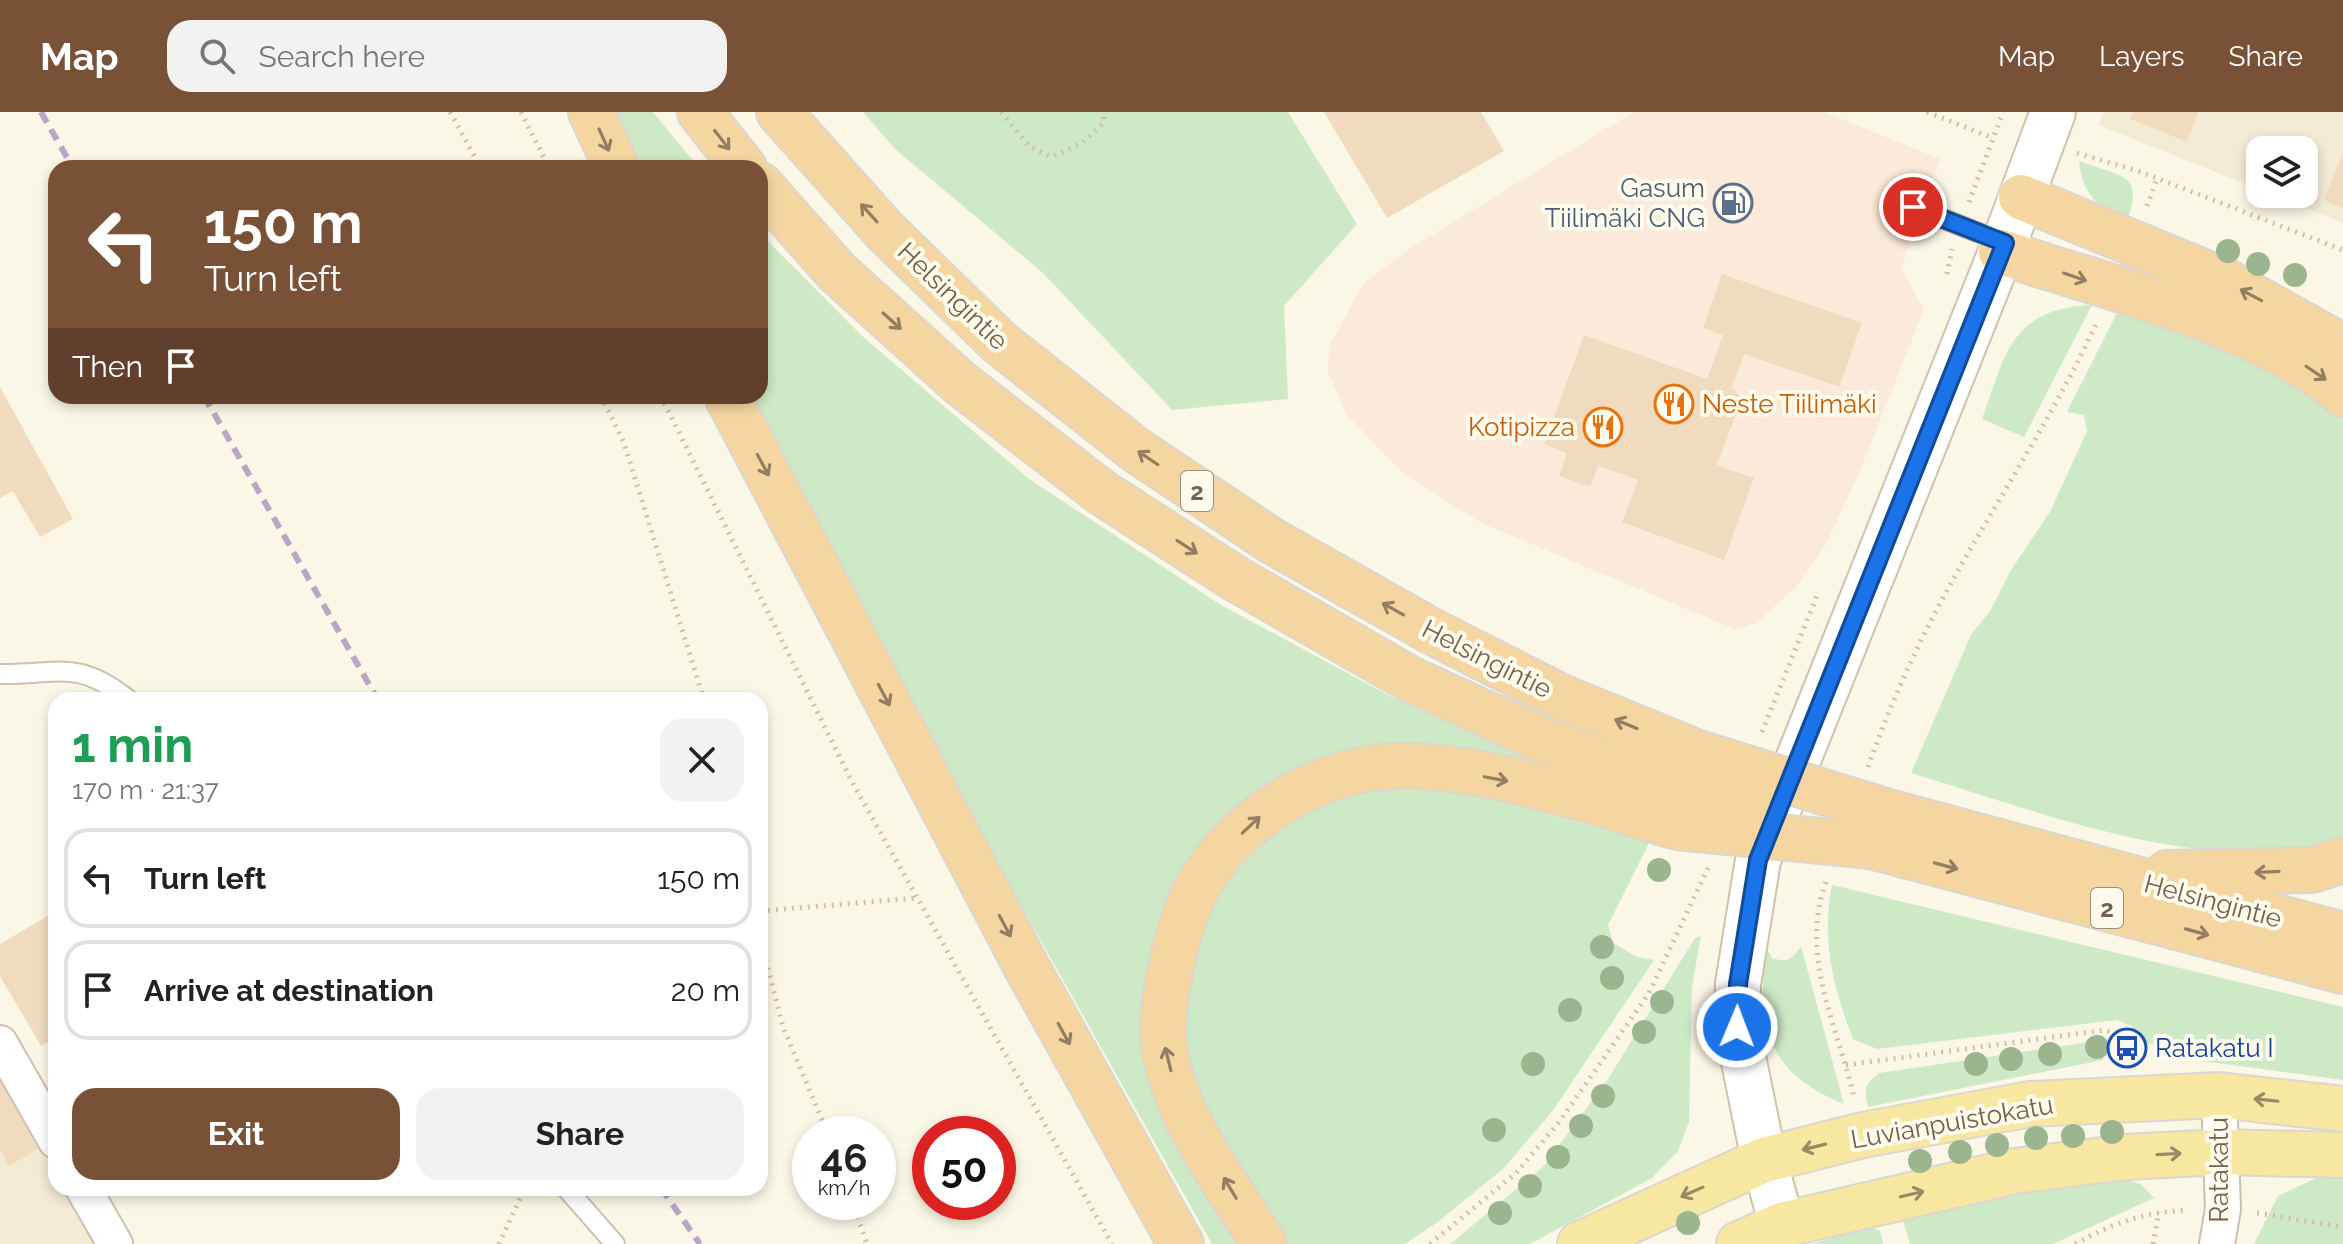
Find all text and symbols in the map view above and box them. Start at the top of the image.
search box [167,20,727,92]
text: Map [40,34,119,79]
icon: search [195,34,239,78]
text: Search here [259,39,425,74]
text: Map [1998,40,2055,73]
text: Layers [2099,40,2185,73]
text: Share [2229,40,2303,73]
one-way arrow [597,127,612,152]
one-way arrow [713,129,731,150]
map controls [2246,136,2318,208]
button: layers [2246,136,2318,208]
place label: Gasum Tiilimäki CNG [1544,173,1705,233]
pin [1879,173,1947,241]
fuel station icon: Gasum Tiilimäki CNG [1712,182,1754,224]
icon: arrive [1891,185,1935,229]
text: 150 m [204,190,363,256]
icon: left [72,192,176,296]
one-way arrow [860,203,878,223]
street label: Helsingintie [892,236,1014,356]
text: Turn left [204,257,342,299]
one-way arrow [2063,270,2088,285]
one-way arrow [2240,286,2263,302]
one-way arrow [882,312,902,330]
icon: arrive [159,344,203,388]
text: Then [72,349,143,384]
one-way arrow [2305,364,2326,381]
restaurant icon: Neste Tiilimäki [1653,383,1695,425]
place label: Neste Tiilimäki [1702,389,1877,419]
restaurant icon: Kotipizza [1582,406,1624,448]
place label: Kotipizza [1468,412,1575,442]
one-way arrow [1137,449,1159,466]
one-way arrow [756,453,772,476]
road number: 2 [1181,471,1213,511]
one-way arrow [1175,540,1198,556]
one-way arrow [1381,601,1405,616]
street label: Helsingintie [1417,614,1557,704]
one-way arrow [876,683,892,707]
one-way arrow [1614,715,1639,730]
text: 1 min [72,717,193,773]
button: close [660,718,744,802]
one-way arrow [1482,773,1508,788]
text: 170 m · 21:37 [72,775,219,805]
one-way arrow [1241,816,1261,834]
icon: left [76,856,120,900]
one-way arrow [1932,859,1958,874]
text: Turn left [144,861,266,896]
text: 150 m [657,861,740,896]
one-way arrow [2254,864,2281,879]
street label: Helsingintie [2141,868,2285,934]
road number: 2 [2091,888,2123,928]
one-way arrow [997,913,1013,937]
one-way arrow [2184,926,2210,941]
icon: arrive [76,968,120,1012]
text: Arrive at destination [144,973,434,1008]
text: 20 m [671,973,740,1008]
position arrow [1695,985,1779,1069]
one-way arrow [1056,1022,1072,1045]
bus stop icon: Ratakatu I [2106,1027,2148,1069]
place label: Ratakatu I [2155,1033,2274,1063]
one-way arrow [1160,1046,1175,1072]
button: Exit [72,1088,400,1180]
button: Share [416,1088,744,1180]
street label: Luvianpuistokatu [1848,1089,2056,1155]
one-way arrow [2253,1093,2279,1108]
speed limit sign: 50 [912,1116,1016,1220]
street label: Ratakatu [2204,1117,2234,1223]
text: 46 [820,1134,868,1181]
one-way arrow [1802,1141,1828,1156]
one-way arrow [2155,1147,2182,1162]
text: km/h [818,1176,870,1200]
one-way arrow [1221,1177,1237,1200]
one-way arrow [1681,1185,1705,1200]
one-way arrow [1899,1186,1925,1201]

